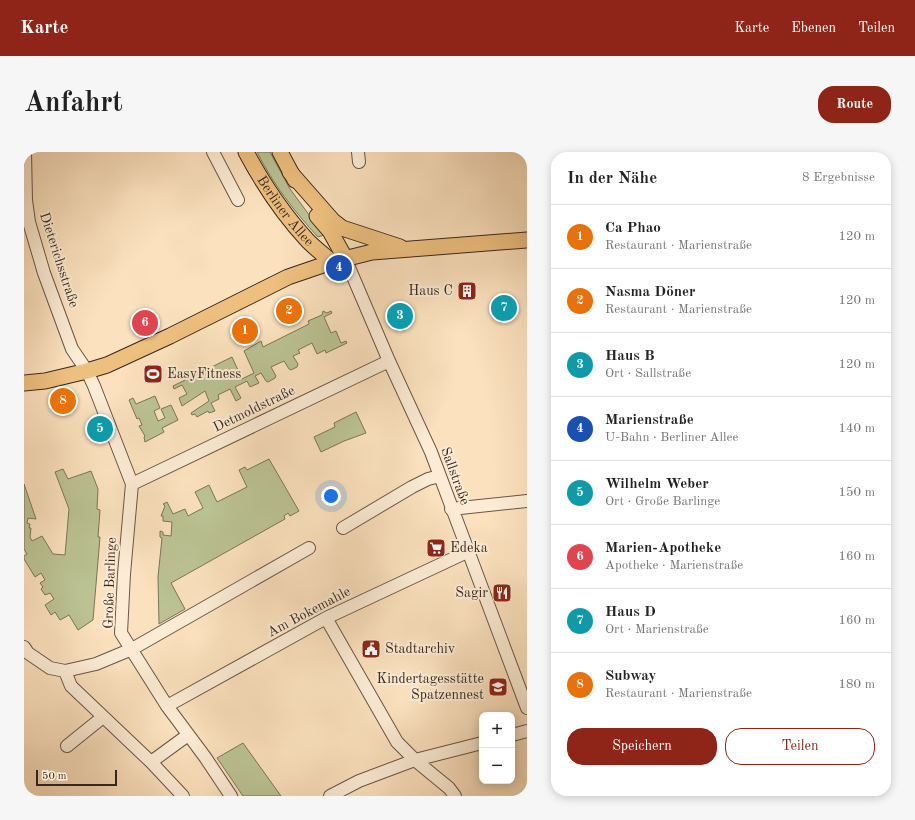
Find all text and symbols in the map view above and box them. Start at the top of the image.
text: Karte [20,19,68,38]
text: Karte [735,21,769,35]
text: Ebenen [791,21,836,35]
text: Teilen [858,21,895,35]
button: Route [818,86,891,123]
text: Anfahrt [24,90,123,118]
text: In der Nähe [567,170,657,187]
text: 8 Ergebnisse [802,171,875,184]
street label: Berliner Allee [254,173,316,249]
street label: Dieterichsstraße [37,211,81,309]
text: Ca Phao [605,221,661,236]
text: 1 [576,230,584,243]
text: 120 m [838,230,875,243]
text: Restaurant · Marienstraße [605,239,752,252]
pin: 4 [326,253,352,283]
building icon: Haus C [456,280,478,302]
place label: Haus C [408,284,453,298]
text: Nasma Döner [605,285,696,300]
pin: 7 [491,293,517,323]
text: 2 [576,294,584,307]
text: 120 m [838,294,875,307]
pin: 2 [276,296,302,326]
pin: 3 [387,301,413,331]
text: Restaurant · Marienstraße [605,303,752,316]
pin: 6 [132,308,158,338]
pin: 1 [232,316,258,346]
text: Haus B [605,349,655,364]
text: 3 [576,358,584,371]
text: 120 m [838,358,875,371]
sports icon: EasyFitness [142,363,164,385]
place label: EasyFitness [167,367,241,381]
text: Ort · Sallstraße [605,367,691,380]
street label: Detmoldstraße [211,383,297,435]
pin: 8 [50,386,76,416]
text: Marienstraße [605,413,694,428]
pin: 5 [87,414,113,444]
text: 4 [576,422,584,435]
text: 140 m [838,422,875,435]
text: U-Bahn · Berliner Allee [605,431,739,444]
street label: Sallstraße [438,445,472,507]
text: Wilhelm Weber [605,477,709,492]
your location [321,486,341,506]
text: 5 [576,486,584,499]
text: 150 m [838,486,875,499]
text: Ort · Große Barlinge [605,495,720,508]
street label: Große Barlinge [101,537,119,629]
supermarket icon: Edeka [425,537,447,559]
place label: Edeka [450,541,488,555]
text: Marien-Apotheke [605,541,721,556]
text: 6 [576,550,584,563]
text: 160 m [838,550,875,563]
text: Apotheke · Marienstraße [605,559,743,572]
restaurant icon: Sagir [491,582,513,604]
street label: Am Bokemahle [265,584,353,640]
place label: Sagir [455,586,488,600]
text: Haus D [605,605,656,620]
text: 7 [576,614,584,627]
text: 160 m [838,614,875,627]
text: Ort · Marienstraße [605,623,709,636]
public building icon: Stadtarchiv [360,638,382,660]
place label: Stadtarchiv [385,642,456,656]
text: Subway [605,669,656,684]
place label: Kindertagesstätte Spatzennest [377,672,484,702]
school or university icon: Kindertagesstätte Spatzennest [487,676,509,698]
text: 8 [576,678,584,691]
text: 180 m [838,678,875,691]
text: Restaurant · Marienstraße [605,687,752,700]
map controls [479,712,515,784]
button: + [479,712,515,748]
button: Speichern [567,728,717,765]
button: Teilen [725,728,875,765]
button: − [479,748,515,784]
scale bar [36,768,117,787]
text: 50 m [42,771,67,782]

